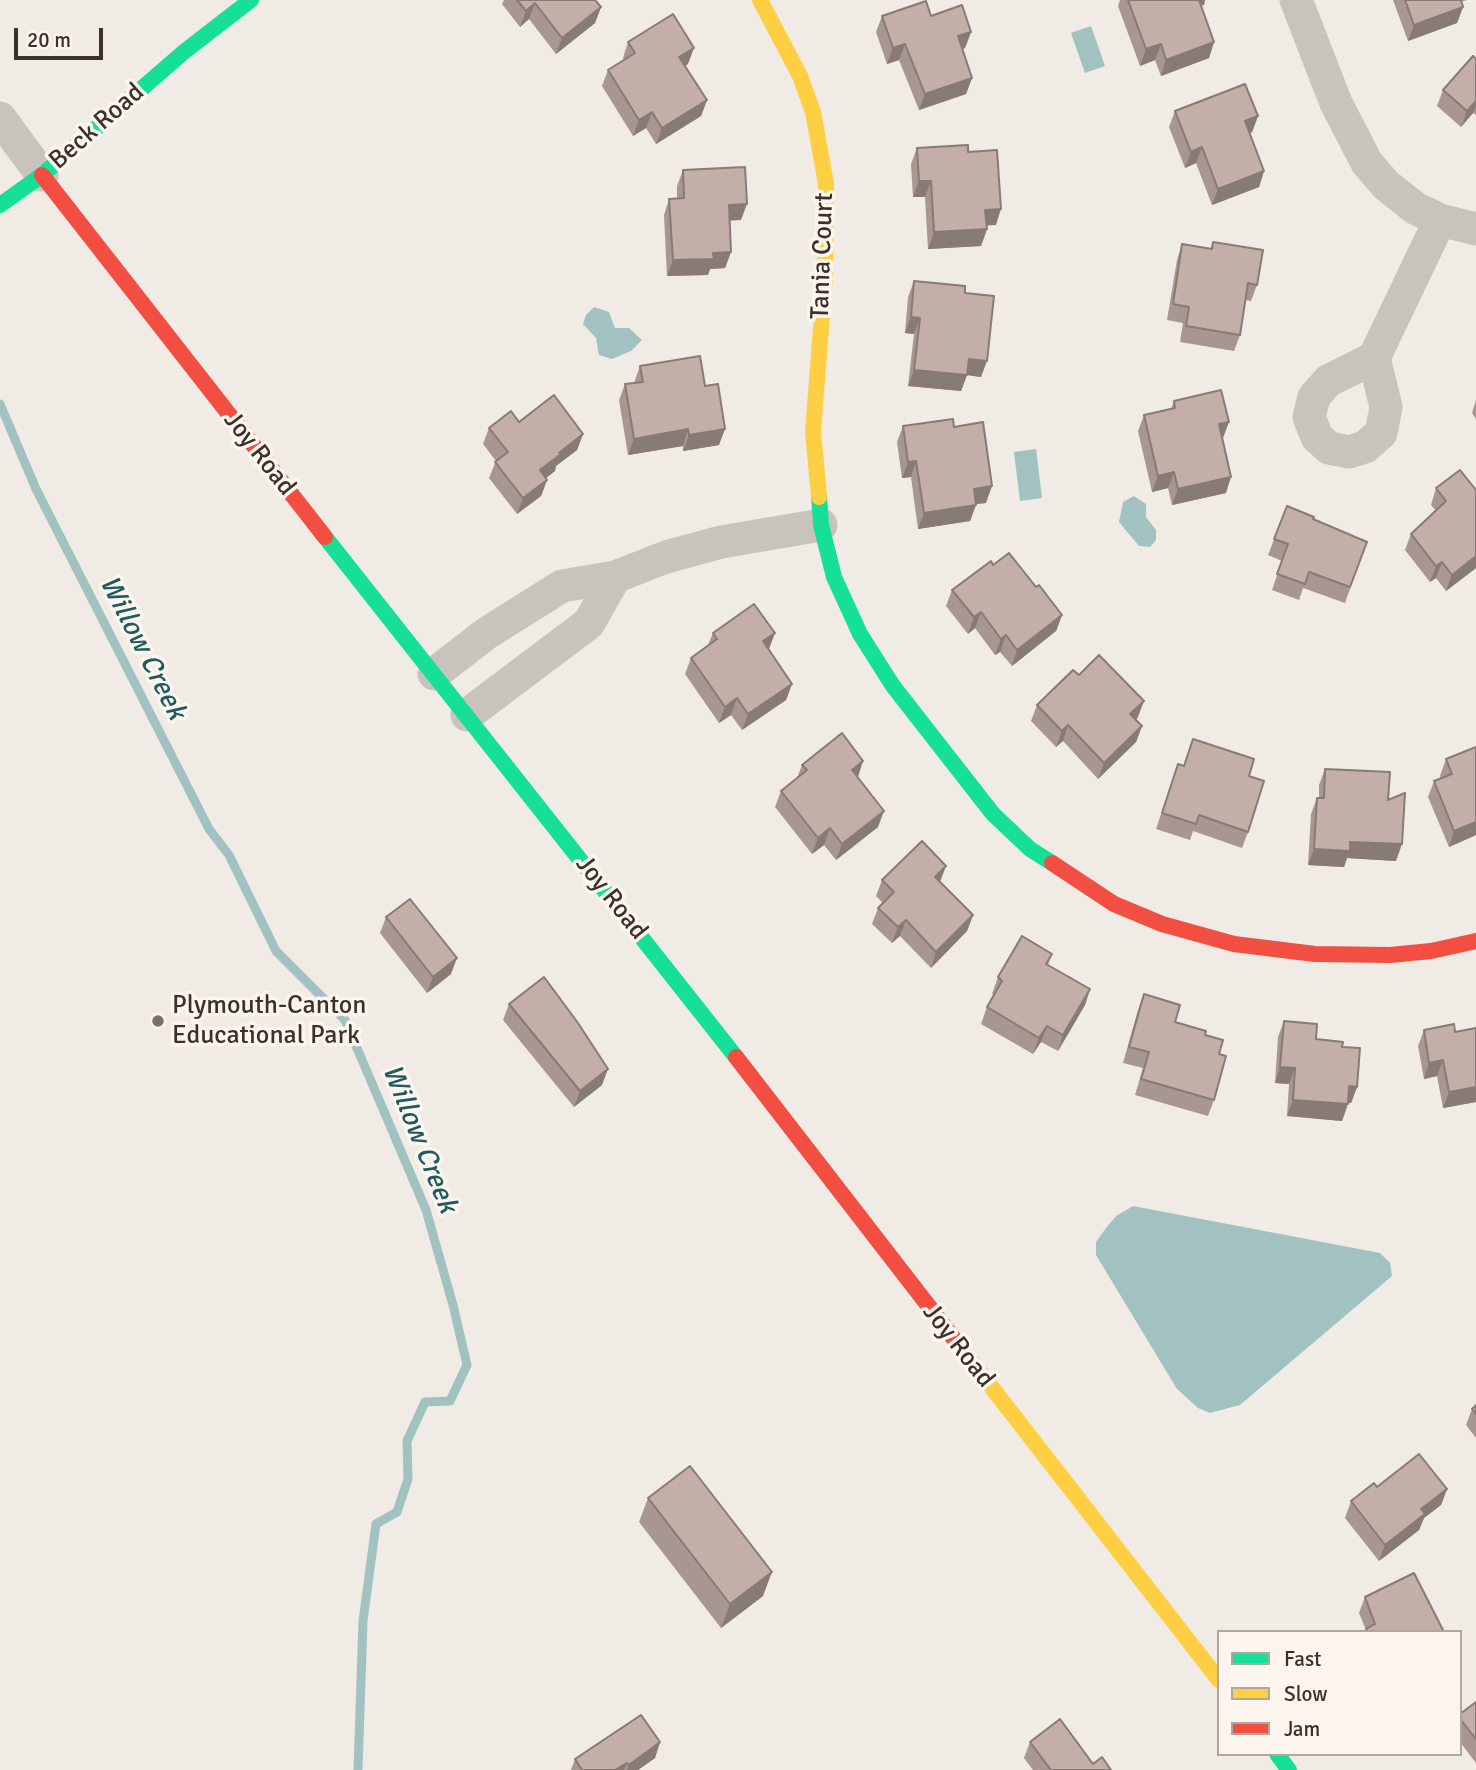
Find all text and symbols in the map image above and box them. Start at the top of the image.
scale bar [18,14,107,58]
text: 20 m [27,27,71,53]
street label: Beck Road [43,77,151,177]
street label: Tania Court [805,192,841,320]
street label: Joy Road [216,406,302,502]
water label: Willow Creek [91,571,193,725]
street label: Joy Road [568,850,654,946]
place label: Plymouth-Canton Educational Park [172,990,367,1052]
marker: Plymouth-Canton Educational Park [150,1013,166,1029]
water label: Willow Creek [374,1060,464,1218]
street label: Joy Road [915,1298,1001,1394]
legend [1217,1630,1462,1756]
text: Fast [1284,1646,1321,1672]
text: Slow [1284,1681,1328,1707]
text: Jam [1284,1716,1320,1742]

